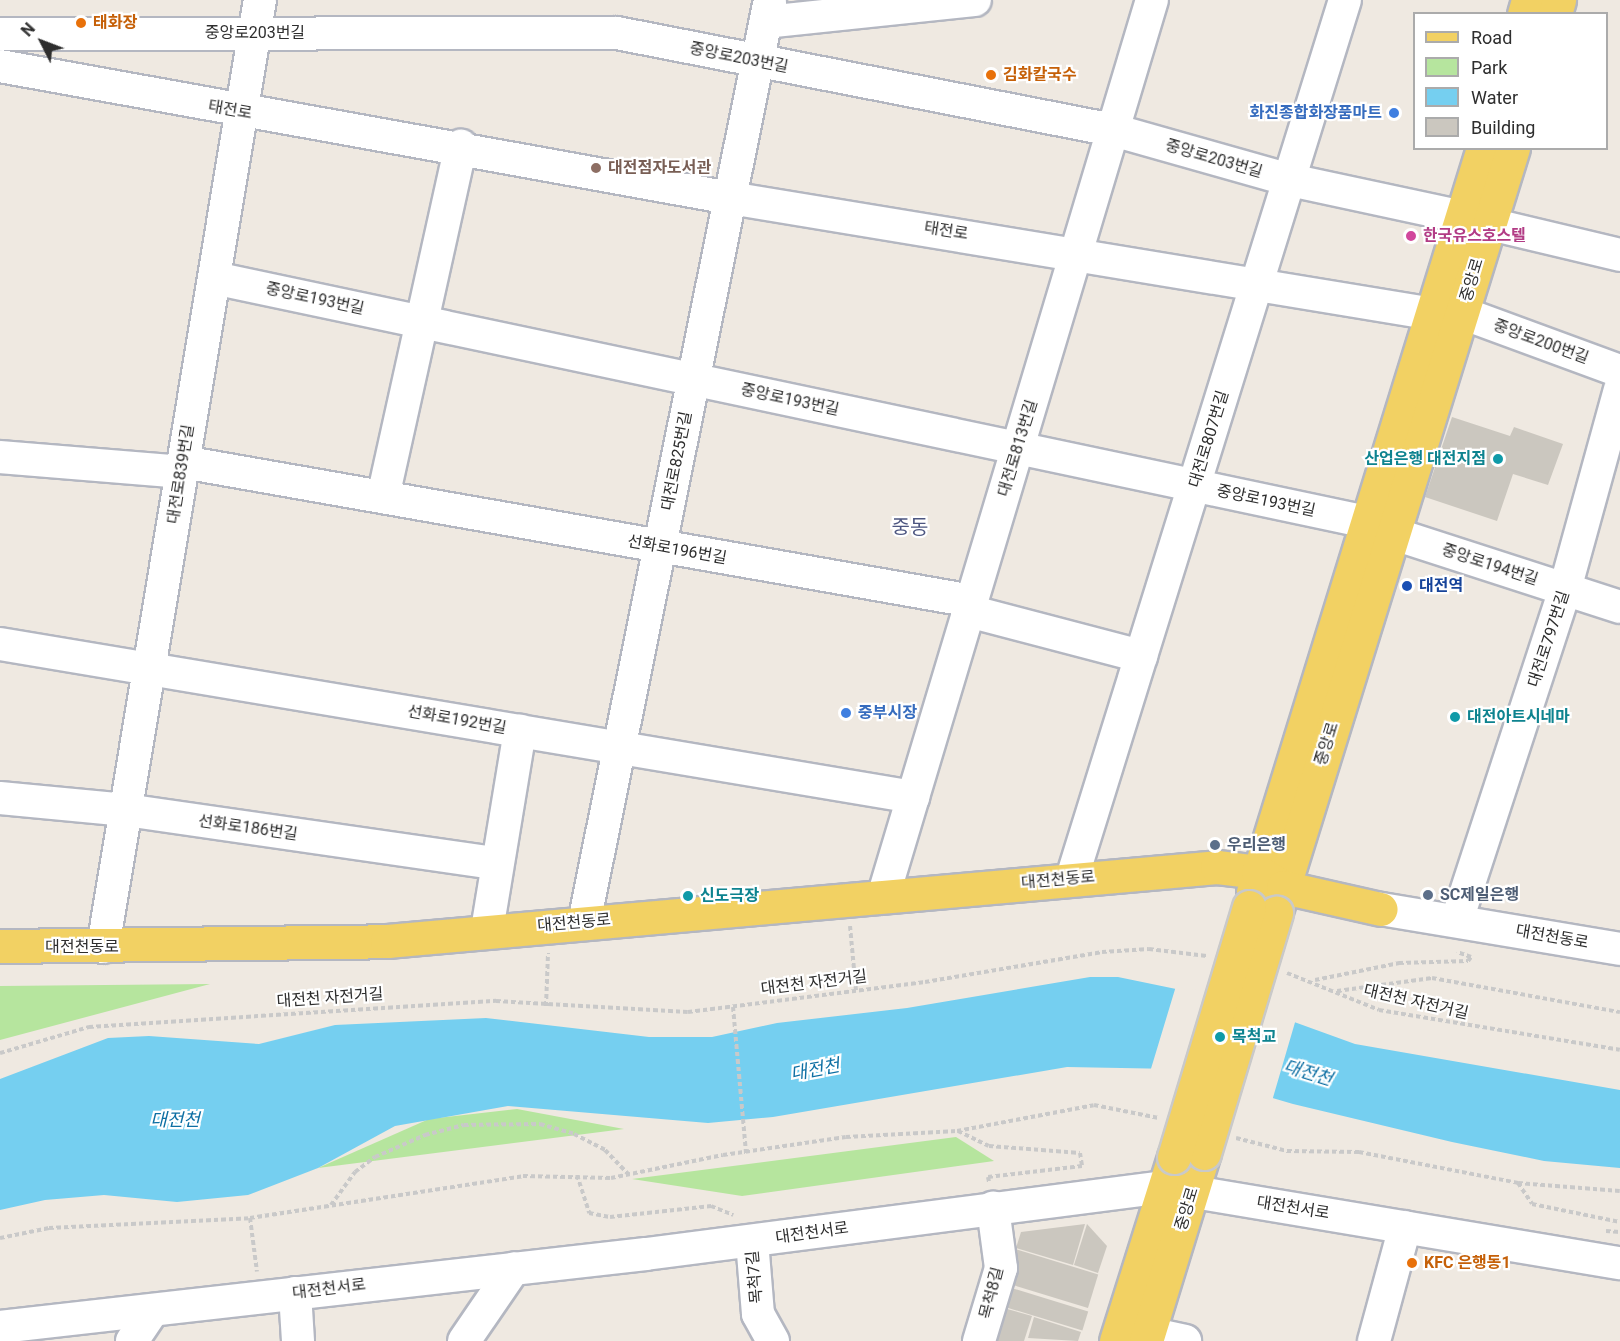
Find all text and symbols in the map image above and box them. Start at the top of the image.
north arrow [12,12,72,72]
legend [1413,12,1608,150]
place label: 태화장 [93,13,137,33]
marker: 태화장 [74,16,88,30]
text: N [17,19,39,40]
street label: 중앙로203번길 [205,23,305,43]
text: Road [1471,27,1512,48]
street label: 중앙로203번길 [688,39,790,77]
text: Park [1471,57,1507,78]
place label: 김화칼국수 [1003,65,1077,85]
marker: 김화칼국수 [984,68,998,82]
text: Water [1471,87,1518,108]
street label: 태전로 [207,97,253,123]
place label: 화진종합화장품마트 [1250,103,1382,123]
marker: 화진종합화장품마트 [1387,106,1401,120]
text: Building [1471,117,1535,138]
street label: 중앙로203번길 [1163,136,1265,182]
place label: 대전점자도서관 [608,158,711,178]
marker: 대전점자도서관 [589,161,603,175]
street label: 태전로 [923,218,969,244]
place label: 한국유스호스텔 [1423,226,1526,246]
marker: 한국유스호스텔 [1404,229,1418,243]
street label: 중앙로 [1456,256,1488,304]
street label: 중앙로193번길 [264,279,366,319]
street label: 중앙로200번길 [1490,316,1592,368]
street label: 중앙로193번길 [739,380,841,420]
street label: 대전로807번길 [1185,388,1233,490]
street label: 대전로813번길 [994,397,1042,499]
street label: 대전로825번길 [658,410,696,512]
street label: 대전로839번길 [164,423,198,525]
place label: 산업은행 대전지점 [1364,449,1486,469]
marker: 산업은행 대전지점 [1491,452,1505,466]
street label: 중앙로193번길 [1215,481,1317,521]
district label: 중동 [892,515,928,539]
street label: 선화로196번길 [626,532,728,568]
street label: 중앙로194번길 [1439,540,1541,590]
place label: 대전역 [1419,576,1463,596]
marker: 대전역 [1400,579,1414,593]
street label: 대전로797번길 [1524,588,1574,690]
street label: 선화로192번길 [406,702,508,738]
place label: 중부시장 [858,703,917,723]
marker: 중부시장 [839,706,853,720]
place label: 대전아트시네마 [1467,707,1570,727]
marker: 대전아트시네마 [1448,710,1462,724]
street label: 중앙로 [1311,720,1343,768]
street label: 선화로186번길 [197,811,299,845]
place label: 우리은행 [1227,835,1286,855]
marker: 우리은행 [1208,838,1222,852]
street label: 대전천동로 [1021,867,1095,893]
place label: SC제일은행 [1440,885,1519,905]
place label: 신도극장 [700,886,759,906]
marker: SC제일은행 [1421,888,1435,902]
marker: 신도극장 [681,889,695,903]
street label: 대전천동로 [537,910,611,936]
street label: 대전천동로 [1514,921,1590,953]
street label: 대전천동로 [45,937,119,957]
street label: 대전천 자전거길 [760,967,868,999]
street label: 대전천 자전거길 [1362,981,1470,1023]
street label: 대전천 자전거길 [276,985,384,1011]
place label: 목척교 [1232,1027,1276,1047]
marker: 목척교 [1213,1030,1227,1044]
water label: 대전천 [789,1055,841,1085]
water label: 대전천 [1281,1055,1335,1091]
water label: 대전천 [150,1109,200,1131]
street label: 중앙로 [1171,1185,1203,1233]
street label: 대전천서로 [1255,1193,1331,1223]
street label: 대전천서로 [774,1218,850,1248]
street label: 목척7길 [743,1250,767,1304]
place label: KFC 은행동1 [1424,1253,1511,1273]
marker: KFC 은행동1 [1405,1256,1419,1270]
street label: 목척8길 [976,1265,1008,1321]
street label: 대전천서로 [291,1275,367,1303]

